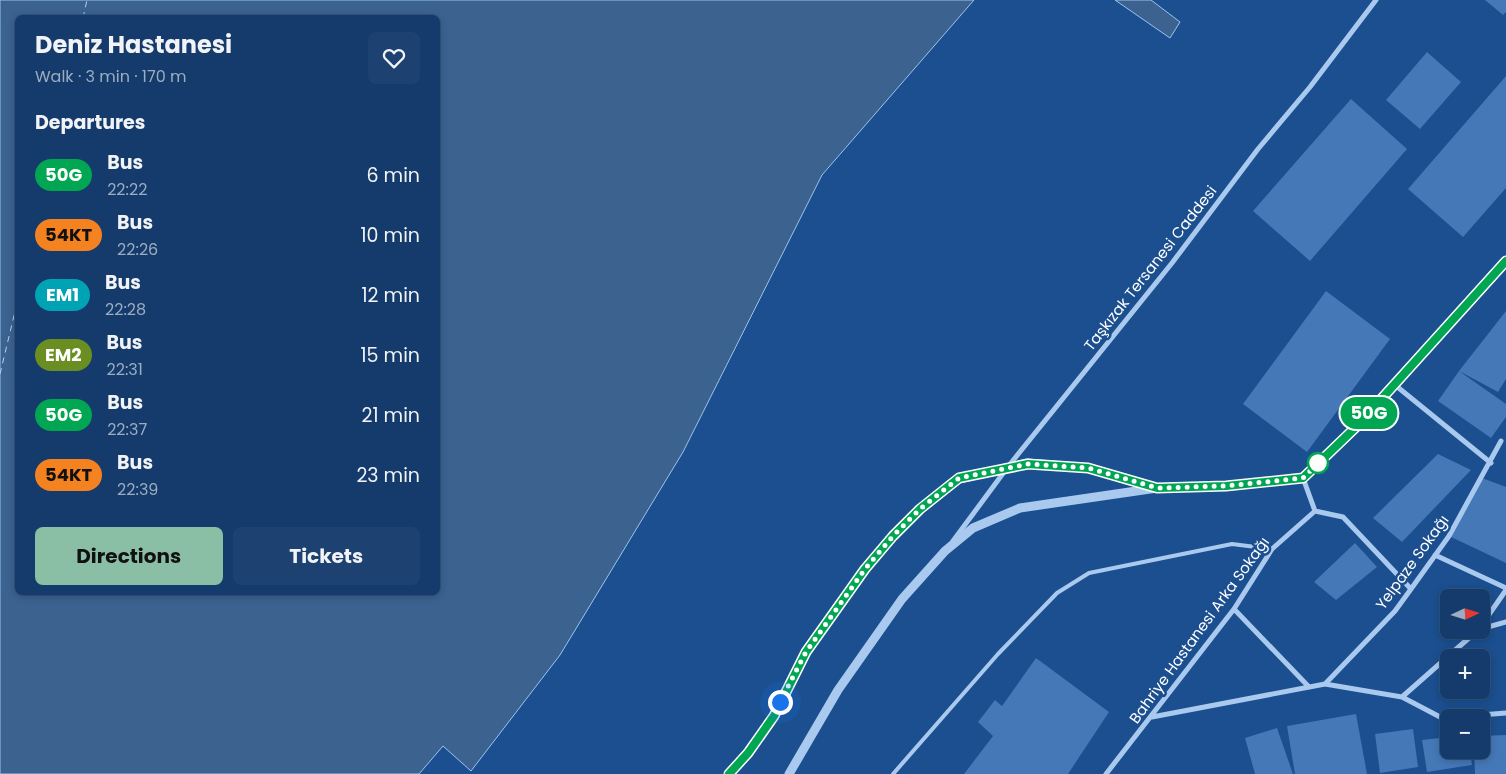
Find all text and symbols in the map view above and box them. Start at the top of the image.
text: Deniz Hastanesi [35,28,232,61]
button: heart [368,32,420,84]
text: Walk · 3 min · 170 m [35,65,187,88]
text: Departures [35,109,145,136]
text: Bus [107,149,143,176]
text: 50G [45,162,82,187]
text: 6 min [366,162,420,189]
text: 22:22 [107,178,147,201]
street label: Taşkızak Tersanesi Caddesi [1079,181,1221,355]
text: Bus [117,209,153,236]
text: 54KT [45,222,92,247]
text: 10 min [361,222,420,249]
text: 22:26 [117,238,158,261]
text: Bus [105,269,141,296]
text: EM1 [46,282,79,307]
text: 12 min [362,282,420,309]
text: 22:28 [105,298,146,321]
text: Bus [107,329,142,356]
text: EM2 [45,342,82,367]
text: 15 min [361,342,420,369]
text: 22:31 [107,358,143,381]
text: Bus [107,389,143,416]
line badge: 50G [1340,397,1398,429]
text: 50G [1350,400,1388,425]
text: 50G [45,402,82,427]
text: 21 min [362,402,420,429]
text: 22:37 [107,418,147,441]
text: Bus [117,449,153,476]
unlabelled marker [1307,452,1329,474]
text: 54KT [45,462,92,487]
text: 23 min [356,462,420,489]
text: 22:39 [117,478,158,501]
street label: Yelpaze Sokağı [1371,510,1453,614]
button: Directions [35,527,223,585]
button: Tickets [233,527,420,585]
street label: Bahriye Hastanesi Arka Sokağı [1124,532,1274,728]
north arrow [1440,589,1490,639]
map controls [1440,589,1490,759]
button: + [1440,649,1490,699]
your location [768,690,793,715]
button: − [1440,709,1490,759]

